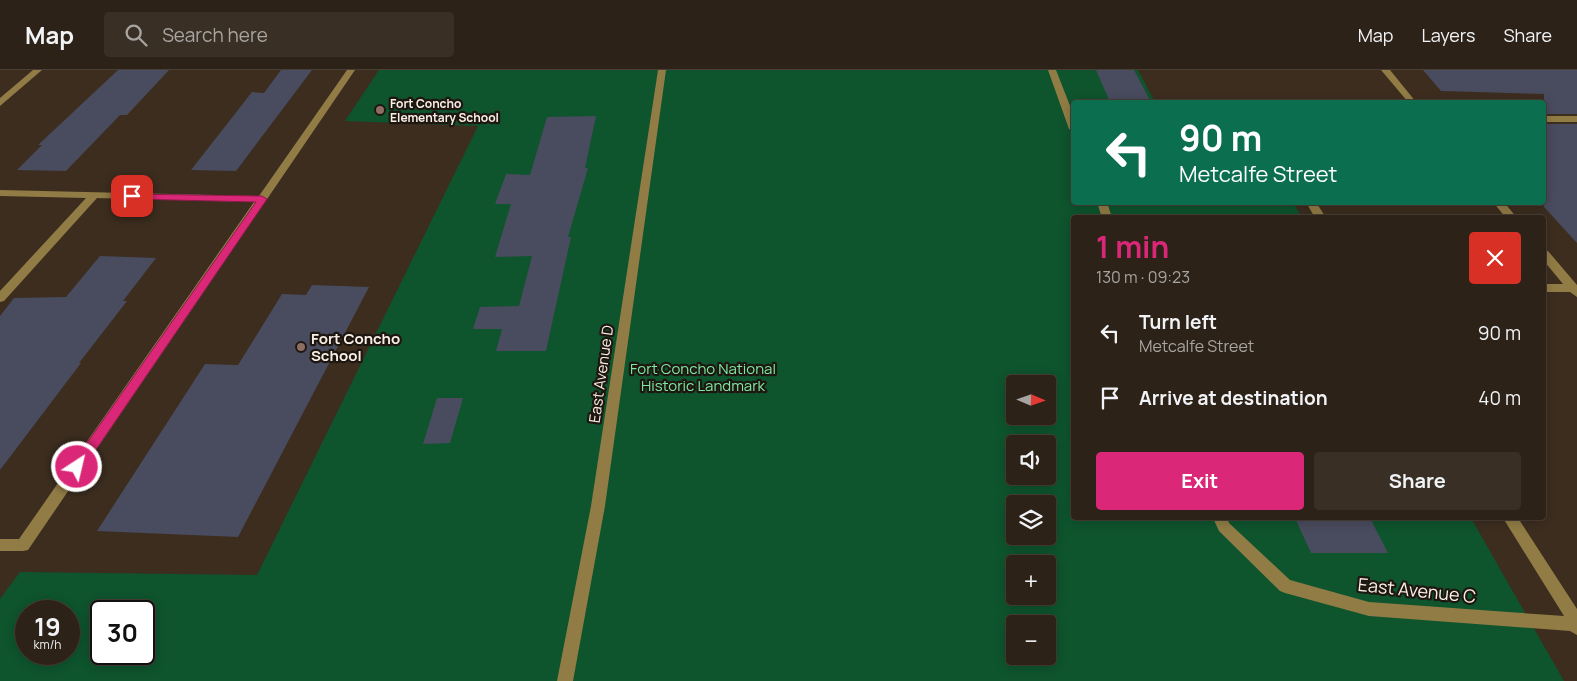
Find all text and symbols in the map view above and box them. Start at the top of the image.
search box [104,12,454,57]
text: Map [25,18,74,51]
icon: search [122,21,150,49]
text: Search here [162,22,268,48]
text: Map [1358,23,1393,47]
text: Layers [1421,23,1475,47]
text: Share [1503,23,1552,47]
place label: Fort Concho Elementary School [390,95,499,126]
marker: Fort Concho Elementary School [374,104,386,116]
text: 90 m [1179,114,1262,162]
icon: left [1096,120,1161,185]
text: Metcalfe Street [1179,159,1337,189]
pin [111,175,153,217]
icon: arrive [118,182,146,210]
text: 1 min [1096,226,1169,267]
button: close [1469,232,1521,284]
text: 130 m · 09:23 [1096,266,1190,288]
text: Turn left [1139,309,1217,335]
icon: left [1096,319,1124,347]
text: 90 m [1478,320,1521,346]
street label: East Avenue D [584,324,618,424]
place label: Fort Concho School [311,328,400,366]
text: Metcalfe Street [1139,335,1254,357]
marker: Fort Concho School [295,341,307,353]
park label: Fort Concho National Historic Landmark [630,358,776,396]
north arrow [1006,375,1056,425]
map controls [1006,375,1056,665]
icon: arrive [1096,384,1124,412]
text: Arrive at destination [1139,385,1328,411]
text: 40 m [1478,385,1521,411]
button: sound [1006,435,1056,485]
position arrow [50,440,102,492]
button: Exit [1096,452,1304,510]
button: Share [1314,452,1521,510]
button: layers [1006,495,1056,545]
button: + [1006,555,1056,605]
street label: East Avenue C [1357,572,1477,608]
speed limit sign: 30 [90,600,155,665]
text: 19 [34,609,61,644]
button: − [1006,615,1056,665]
text: km/h [34,636,61,653]

